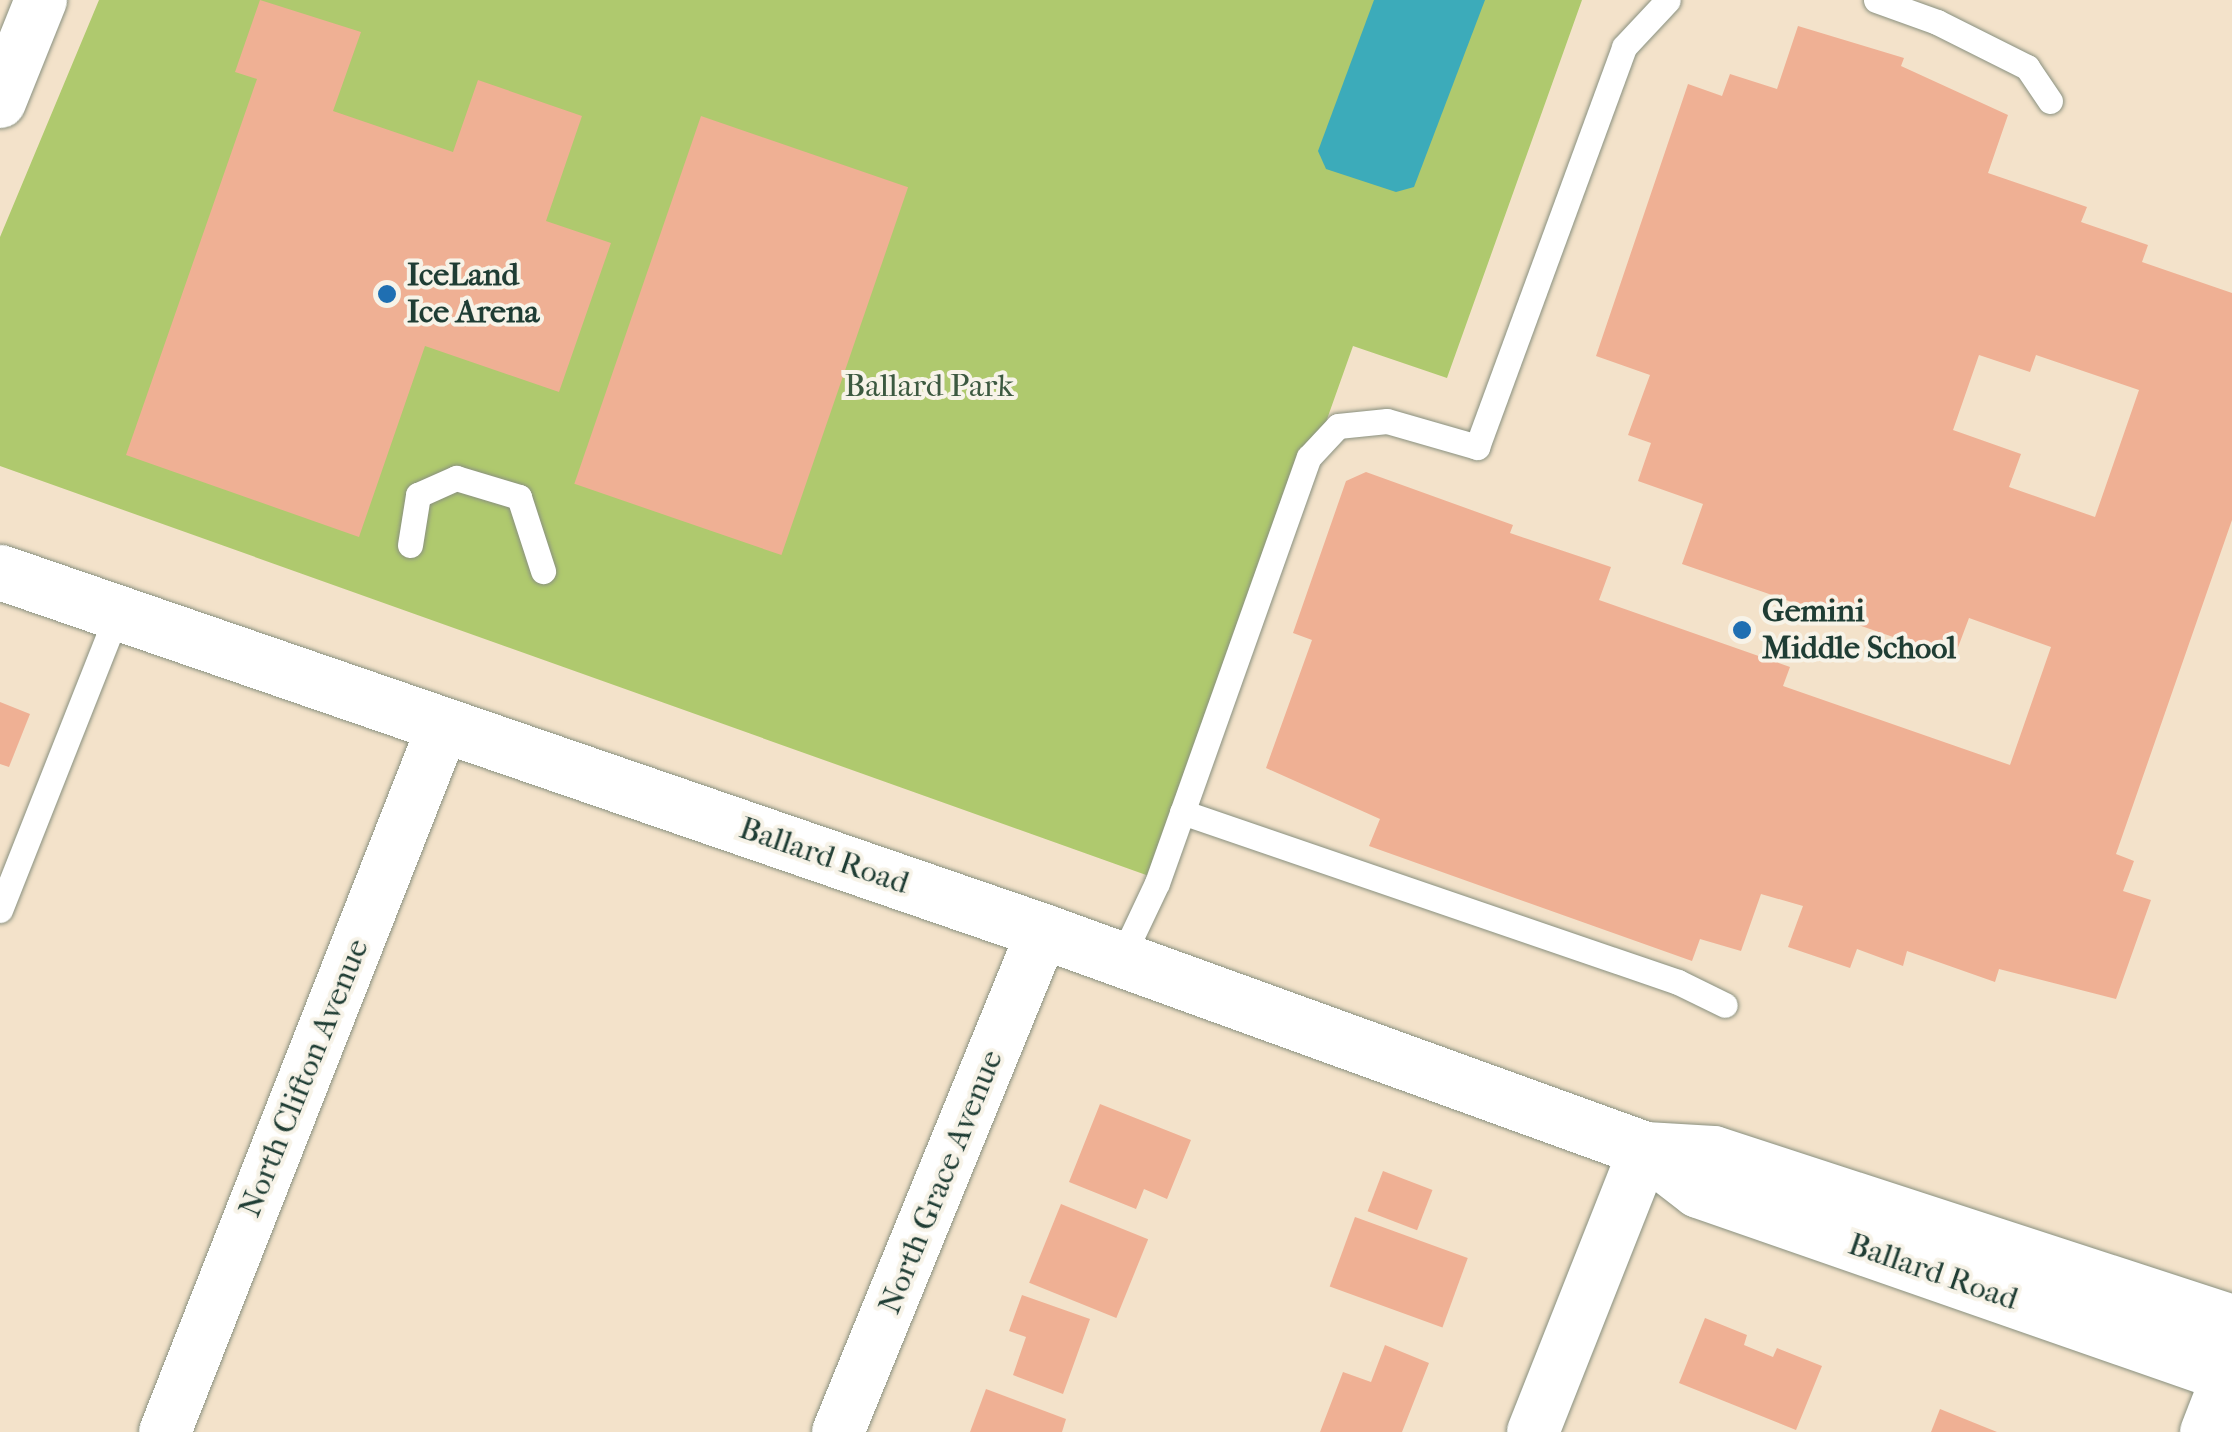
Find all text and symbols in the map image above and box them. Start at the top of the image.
place label: IceLand Ice Arena [407,257,539,332]
marker: IceLand Ice Arena [376,283,398,305]
park label: Ballard Park [844,367,1014,405]
place label: Gemini Middle School [1762,593,1956,668]
marker: Gemini Middle School [1731,619,1753,641]
street label: Ballard Road [734,809,914,903]
street label: North Clifton Avenue [231,933,377,1223]
street label: North Grace Avenue [871,1045,1011,1319]
street label: Ballard Road [1843,1225,2023,1319]

